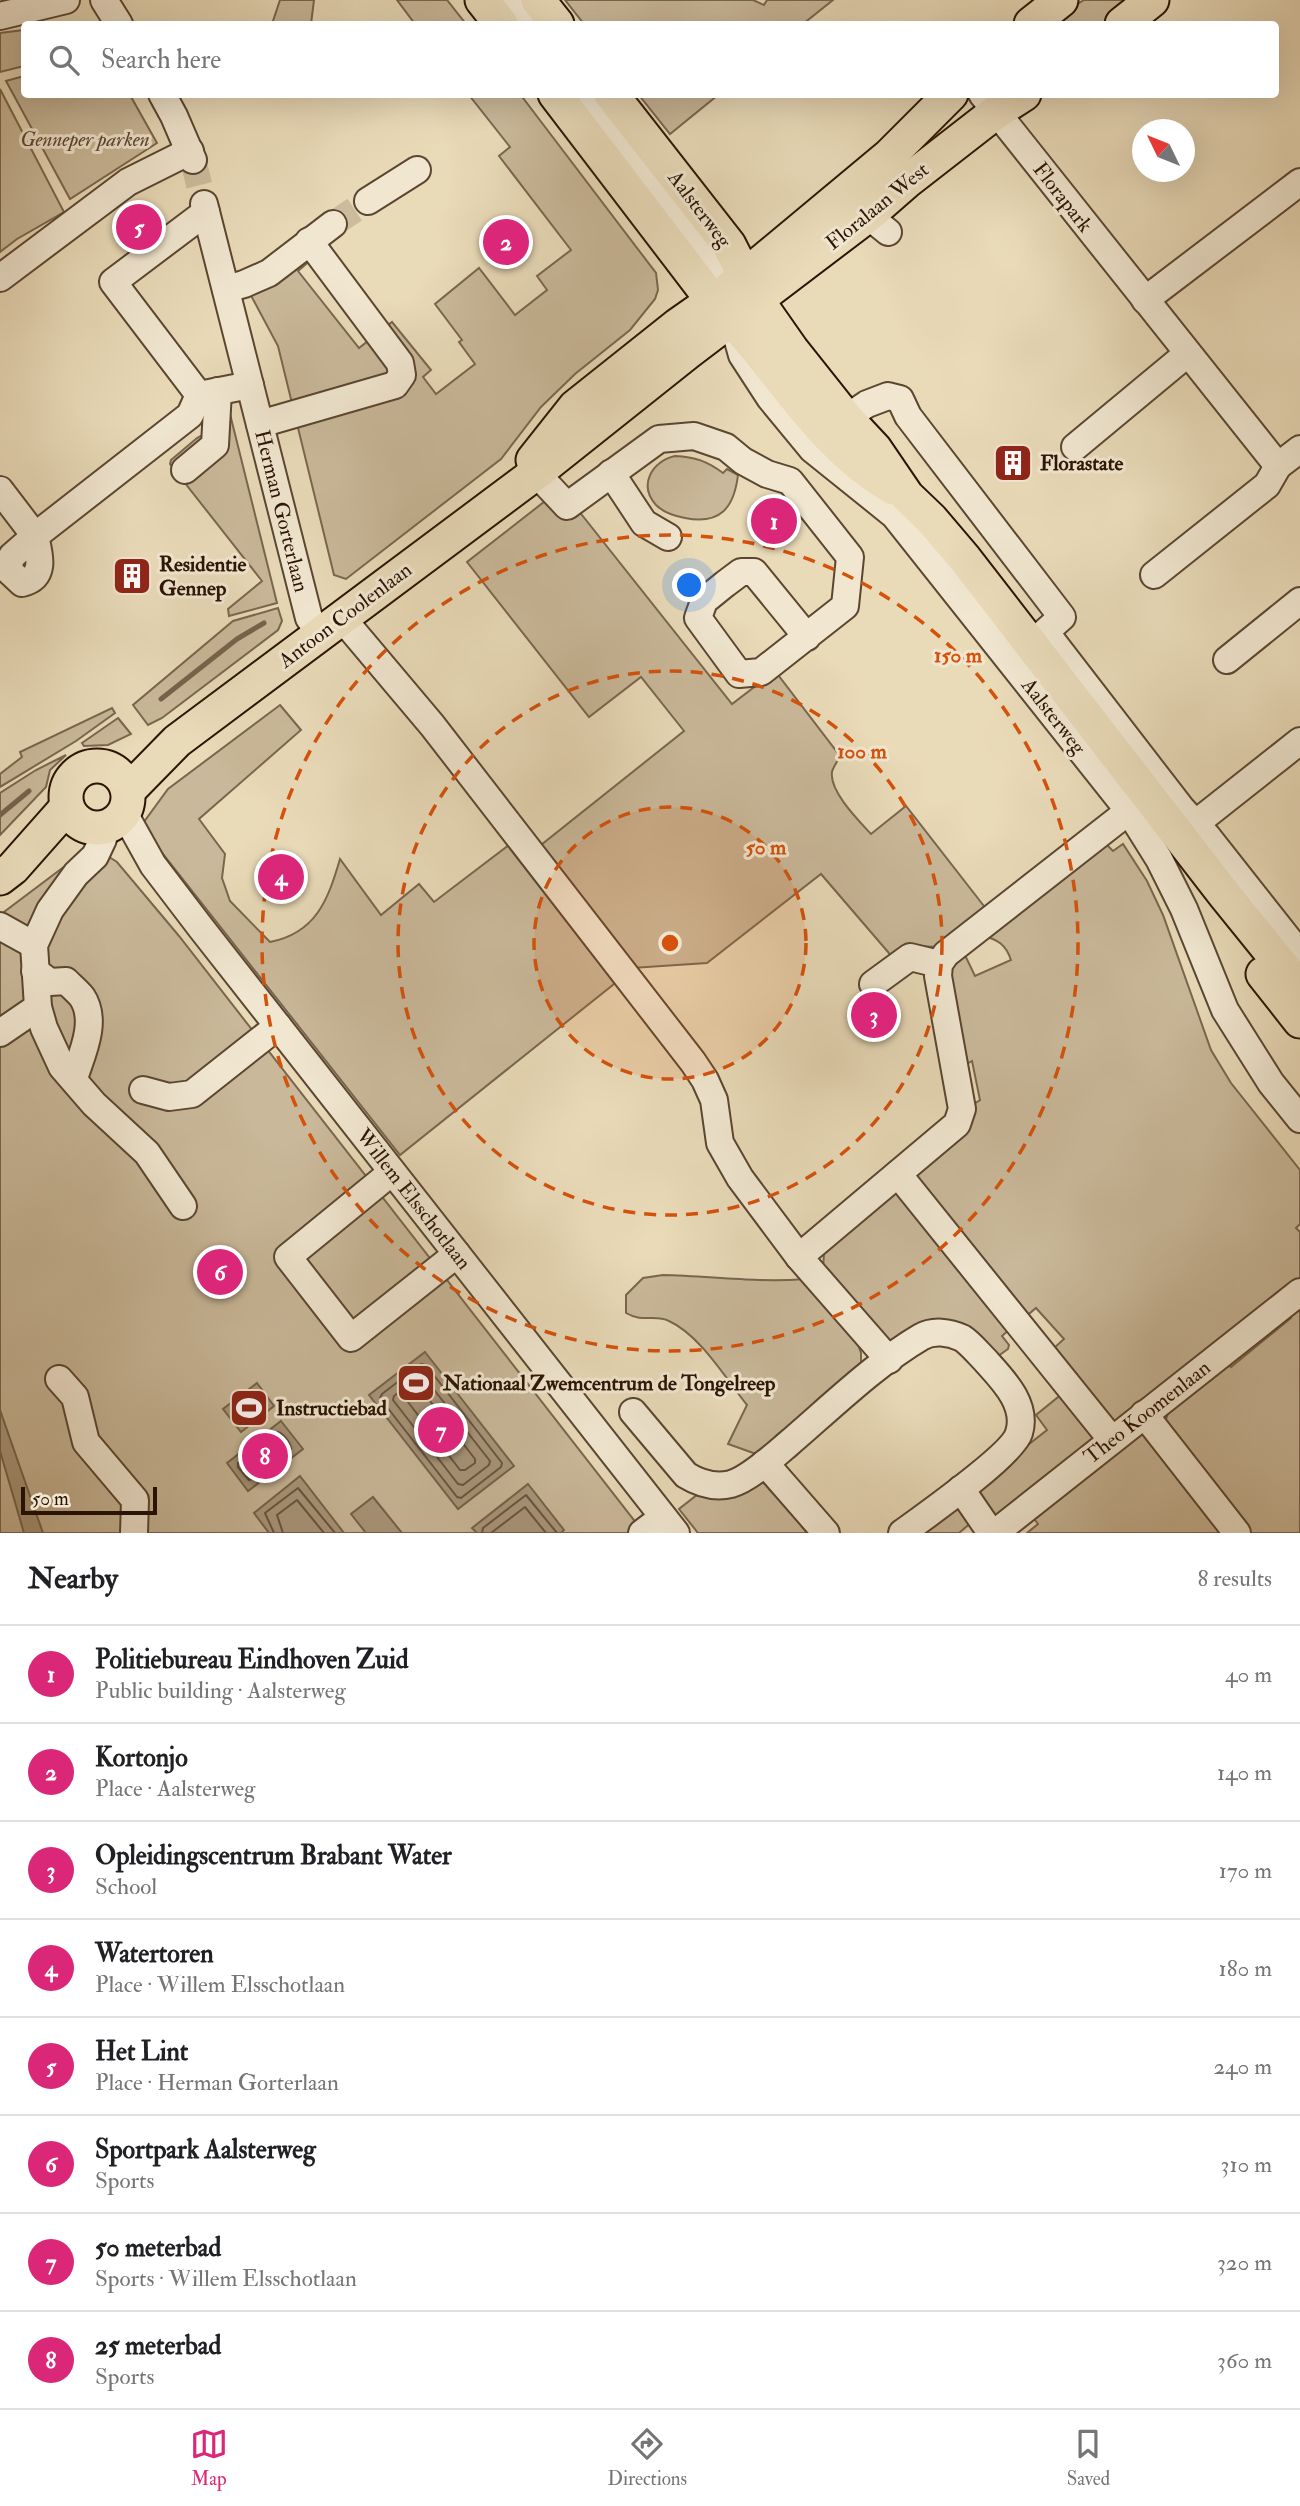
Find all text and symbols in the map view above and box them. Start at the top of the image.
search box [21,21,1279,98]
icon: search [45,41,83,79]
text: Search here [101,44,221,76]
north arrow [1132,119,1195,182]
park label: Genneper parken [20,126,150,153]
street label: Floralaan West [820,156,935,256]
street label: Florapark [1027,157,1099,238]
street label: Aalsterweg [661,164,738,254]
pin: 5 [116,201,162,253]
pin: 2 [483,216,529,268]
street label: Herman Gorterlaan [248,427,315,595]
building icon: Florastate [992,442,1034,484]
place label: Florastate [1040,450,1123,477]
pin: 1 [751,495,797,547]
place label: Residentie Gennep [159,551,246,602]
building icon: Residentie Gennep [111,555,153,597]
street label: Antoon Coolenlaan [272,556,418,675]
your location [672,568,706,602]
text: 150 m [934,642,983,669]
street label: Aalsterweg [1015,672,1092,761]
text: 100 m [837,738,888,765]
text: 50 m [746,834,787,861]
pin: 4 [258,851,304,903]
centre of rings [658,931,682,955]
pin: 3 [851,989,897,1041]
street label: Willem Elsschotlaan [349,1122,477,1275]
pin: 6 [197,1246,243,1298]
street label: Theo Koomenlaan [1078,1354,1216,1470]
sports icon: Nationaal Zwemcentrum de Tongelreep [395,1362,437,1404]
place label: Nationaal Zwemcentrum de Tongelreep [442,1370,776,1397]
sports icon: Instructiebad [228,1387,270,1429]
place label: Instructiebad [276,1395,387,1422]
pin: 7 [418,1404,464,1456]
pin: 8 [242,1430,288,1482]
scale bar [21,1484,158,1516]
text: 50 m [32,1487,69,1511]
text: Nearby [28,1560,118,1597]
text: 8 results [1197,1564,1272,1593]
text: Politiebureau Eindhoven Zuid [95,1644,409,1676]
text: 1 [47,1660,55,1689]
text: 40 m [1225,1660,1272,1689]
text: Public building · Aalsterweg [95,1676,346,1705]
text: Kortonjo [95,1742,188,1774]
text: 2 [45,1758,57,1787]
text: 140 m [1217,1758,1272,1787]
text: Place · Aalsterweg [95,1774,255,1803]
text: Opleidingscentrum Brabant Water [95,1840,452,1872]
text: 3 [47,1856,55,1885]
text: 170 m [1219,1856,1272,1885]
text: School [95,1872,157,1901]
text: Watertoren [95,1938,214,1970]
text: 4 [45,1954,57,1983]
text: 180 m [1219,1954,1272,1983]
text: Place · Willem Elsschotlaan [95,1970,345,1999]
text: Het Lint [95,2036,188,2068]
text: 5 [46,2052,56,2081]
text: 240 m [1213,2052,1272,2081]
text: Place · Herman Gorterlaan [95,2068,339,2097]
text: Sportpark Aalsterweg [95,2134,316,2166]
text: 6 [45,2150,57,2179]
text: 310 m [1221,2150,1272,2179]
text: Sports [95,2166,154,2195]
text: 50 meterbad [95,2232,221,2264]
text: 7 [46,2248,56,2277]
text: 320 m [1217,2248,1272,2277]
text: Sports · Willem Elsschotlaan [95,2264,357,2293]
text: 25 meterbad [95,2330,221,2362]
text: 8 [46,2346,56,2375]
text: 360 m [1217,2346,1272,2375]
text: Sports [95,2362,154,2391]
tab: Map [190,2425,228,2491]
tab: Directions [607,2425,687,2491]
tab: Saved [1067,2425,1110,2491]

